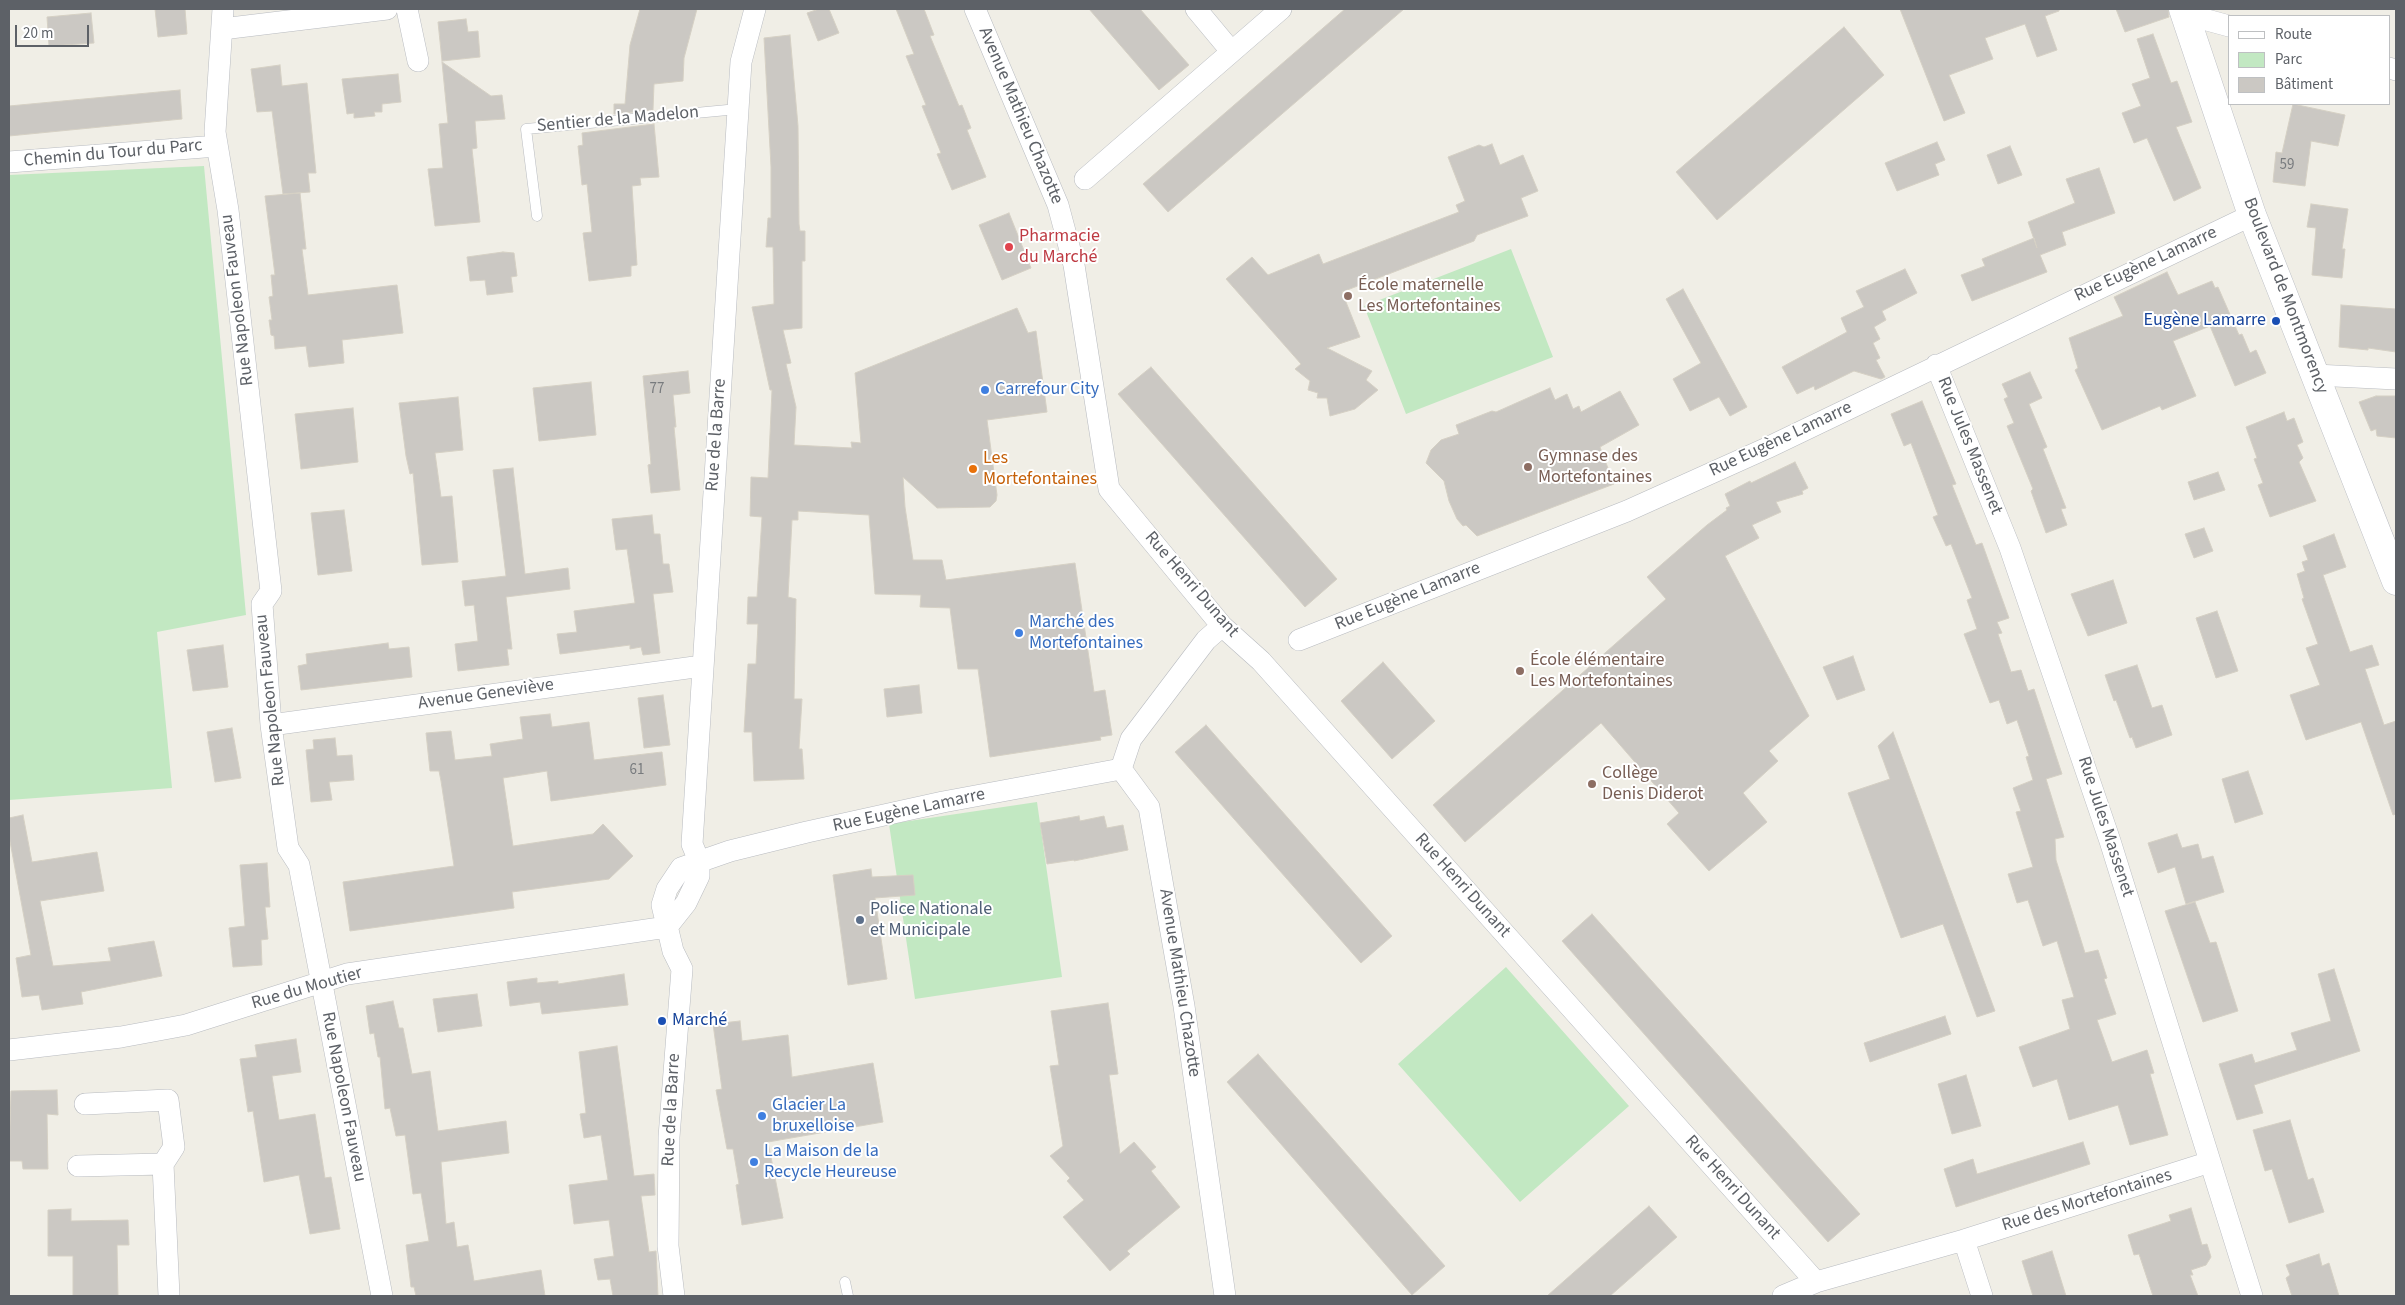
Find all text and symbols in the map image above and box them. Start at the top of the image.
scale bar [18,15,91,47]
legend [2228,15,2390,105]
text: 20 m [23,23,53,44]
street label: Avenue Mathieu Chazotte [973,24,1067,208]
text: Route [2275,24,2312,45]
text: Parc [2275,49,2302,70]
text: Bâtiment [2275,74,2333,95]
street label: Sentier de la Madelon [536,102,700,138]
street label: Chemin du Tour du Parc [23,135,203,173]
house number: 59 [2280,157,2294,175]
street label: Boulevard de Montmorency [2238,195,2332,397]
street label: Rue Napoleon Fauveau [217,213,259,387]
street label: Rue Eugène Lamarre [2071,222,2221,308]
place label: Pharmacie du Marché [1019,226,1100,268]
marker: Pharmacie du Marché [1003,241,1015,253]
place label: École maternelle Les Mortefontaines [1358,275,1501,318]
marker: École maternelle Les Mortefontaines [1342,290,1354,302]
place label: Eugène Lamarre [2144,310,2266,332]
marker: Eugène Lamarre [2270,315,2282,327]
street label: Rue Jules Massenet [1932,374,2006,518]
street label: Rue de la Barre [702,378,732,492]
place label: Carrefour City [995,379,1099,401]
house number: 77 [650,381,664,399]
marker: Carrefour City [979,384,991,396]
street label: Rue Eugène Lamarre [1706,397,1856,483]
place label: Gymnase des Mortefontaines [1538,446,1652,488]
place label: Les Mortefontaines [983,448,1097,490]
marker: Gymnase des Mortefontaines [1522,461,1534,473]
marker: Les Mortefontaines [967,463,979,475]
street label: Rue Henri Dunant [1139,528,1243,642]
street label: Rue Eugène Lamarre [1332,558,1484,636]
place label: Marché des Mortefontaines [1029,612,1143,654]
street label: Rue Napoleon Fauveau [251,613,291,787]
marker: Marché des Mortefontaines [1013,627,1025,639]
place label: École élémentaire Les Mortefontaines [1530,650,1673,692]
marker: École élémentaire Les Mortefontaines [1514,665,1526,677]
street label: Avenue Geneviève [417,675,555,715]
street label: Rue Jules Massenet [2072,754,2138,900]
house number: 61 [630,762,644,780]
place label: Collège Denis Diderot [1602,763,1703,806]
marker: Collège Denis Diderot [1586,778,1598,790]
street label: Rue Eugène Lamarre [831,784,987,838]
street label: Rue Henri Dunant [1409,829,1515,943]
street label: Avenue Mathieu Chazotte [1153,887,1205,1079]
place label: Police Nationale et Municipale [870,899,992,942]
marker: Police Nationale et Municipale [854,914,866,926]
street label: Rue du Moutier [249,963,365,1015]
street label: Rue Napoleon Fauveau [316,1010,370,1184]
place label: Marché [672,1010,727,1032]
marker: Marché [656,1015,668,1027]
street label: Rue de la Barre [658,1053,686,1167]
place label: Glacier La bruxelloise [772,1095,854,1138]
marker: Glacier La bruxelloise [756,1110,768,1122]
street label: Rue Henri Dunant [1679,1131,1785,1245]
place label: La Maison de la Recycle Heureuse [764,1141,897,1184]
marker: La Maison de la Recycle Heureuse [748,1156,760,1168]
street label: Rue des Mortefontaines [1999,1165,2175,1237]

